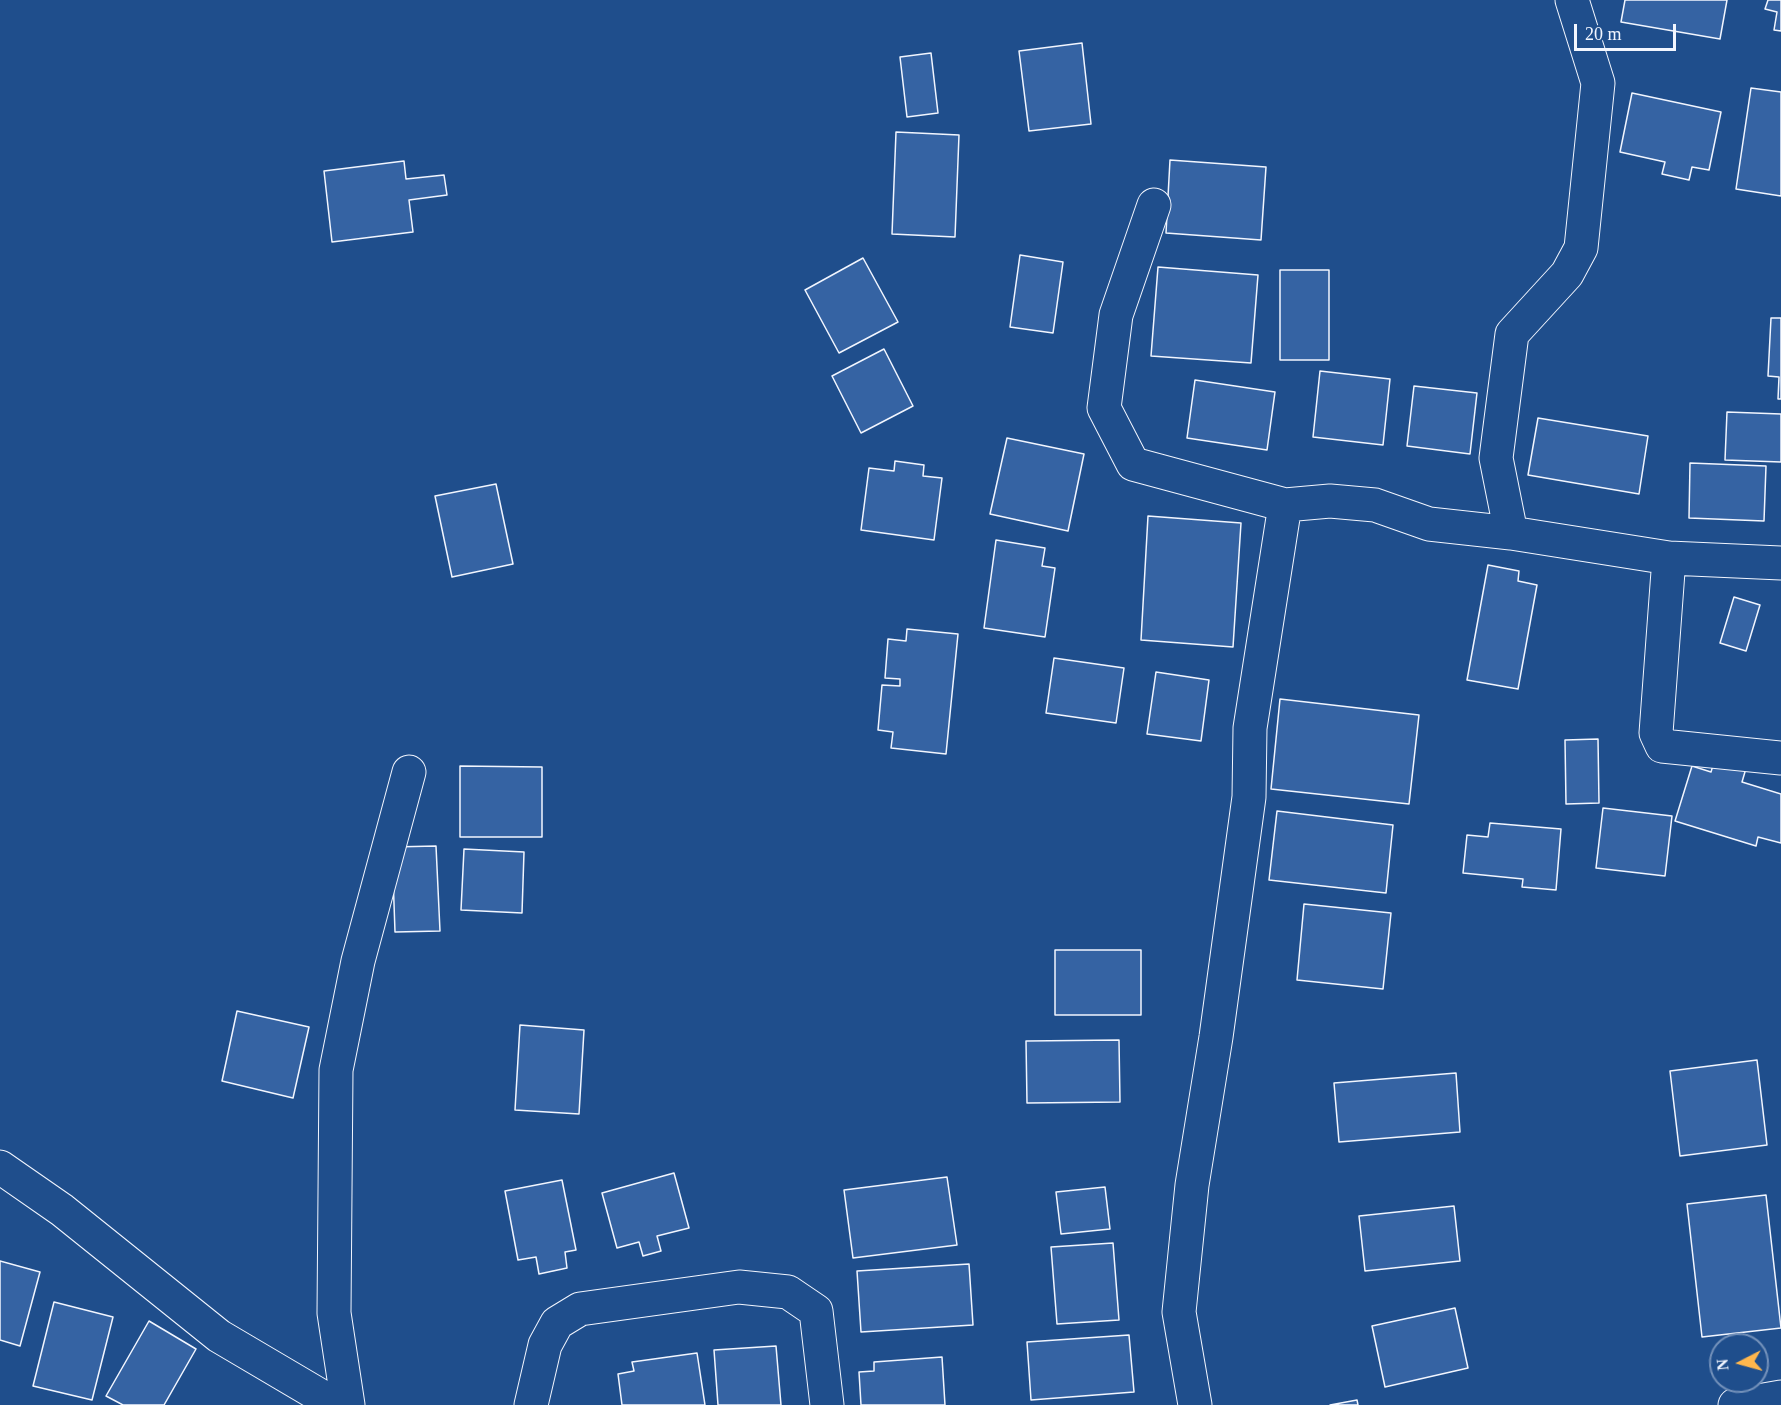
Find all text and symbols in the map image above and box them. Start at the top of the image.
scale bar [1577,12,1679,50]
text: 20 m [1585,24,1622,44]
north arrow [1709,1333,1769,1393]
text: N [1714,1358,1732,1371]

